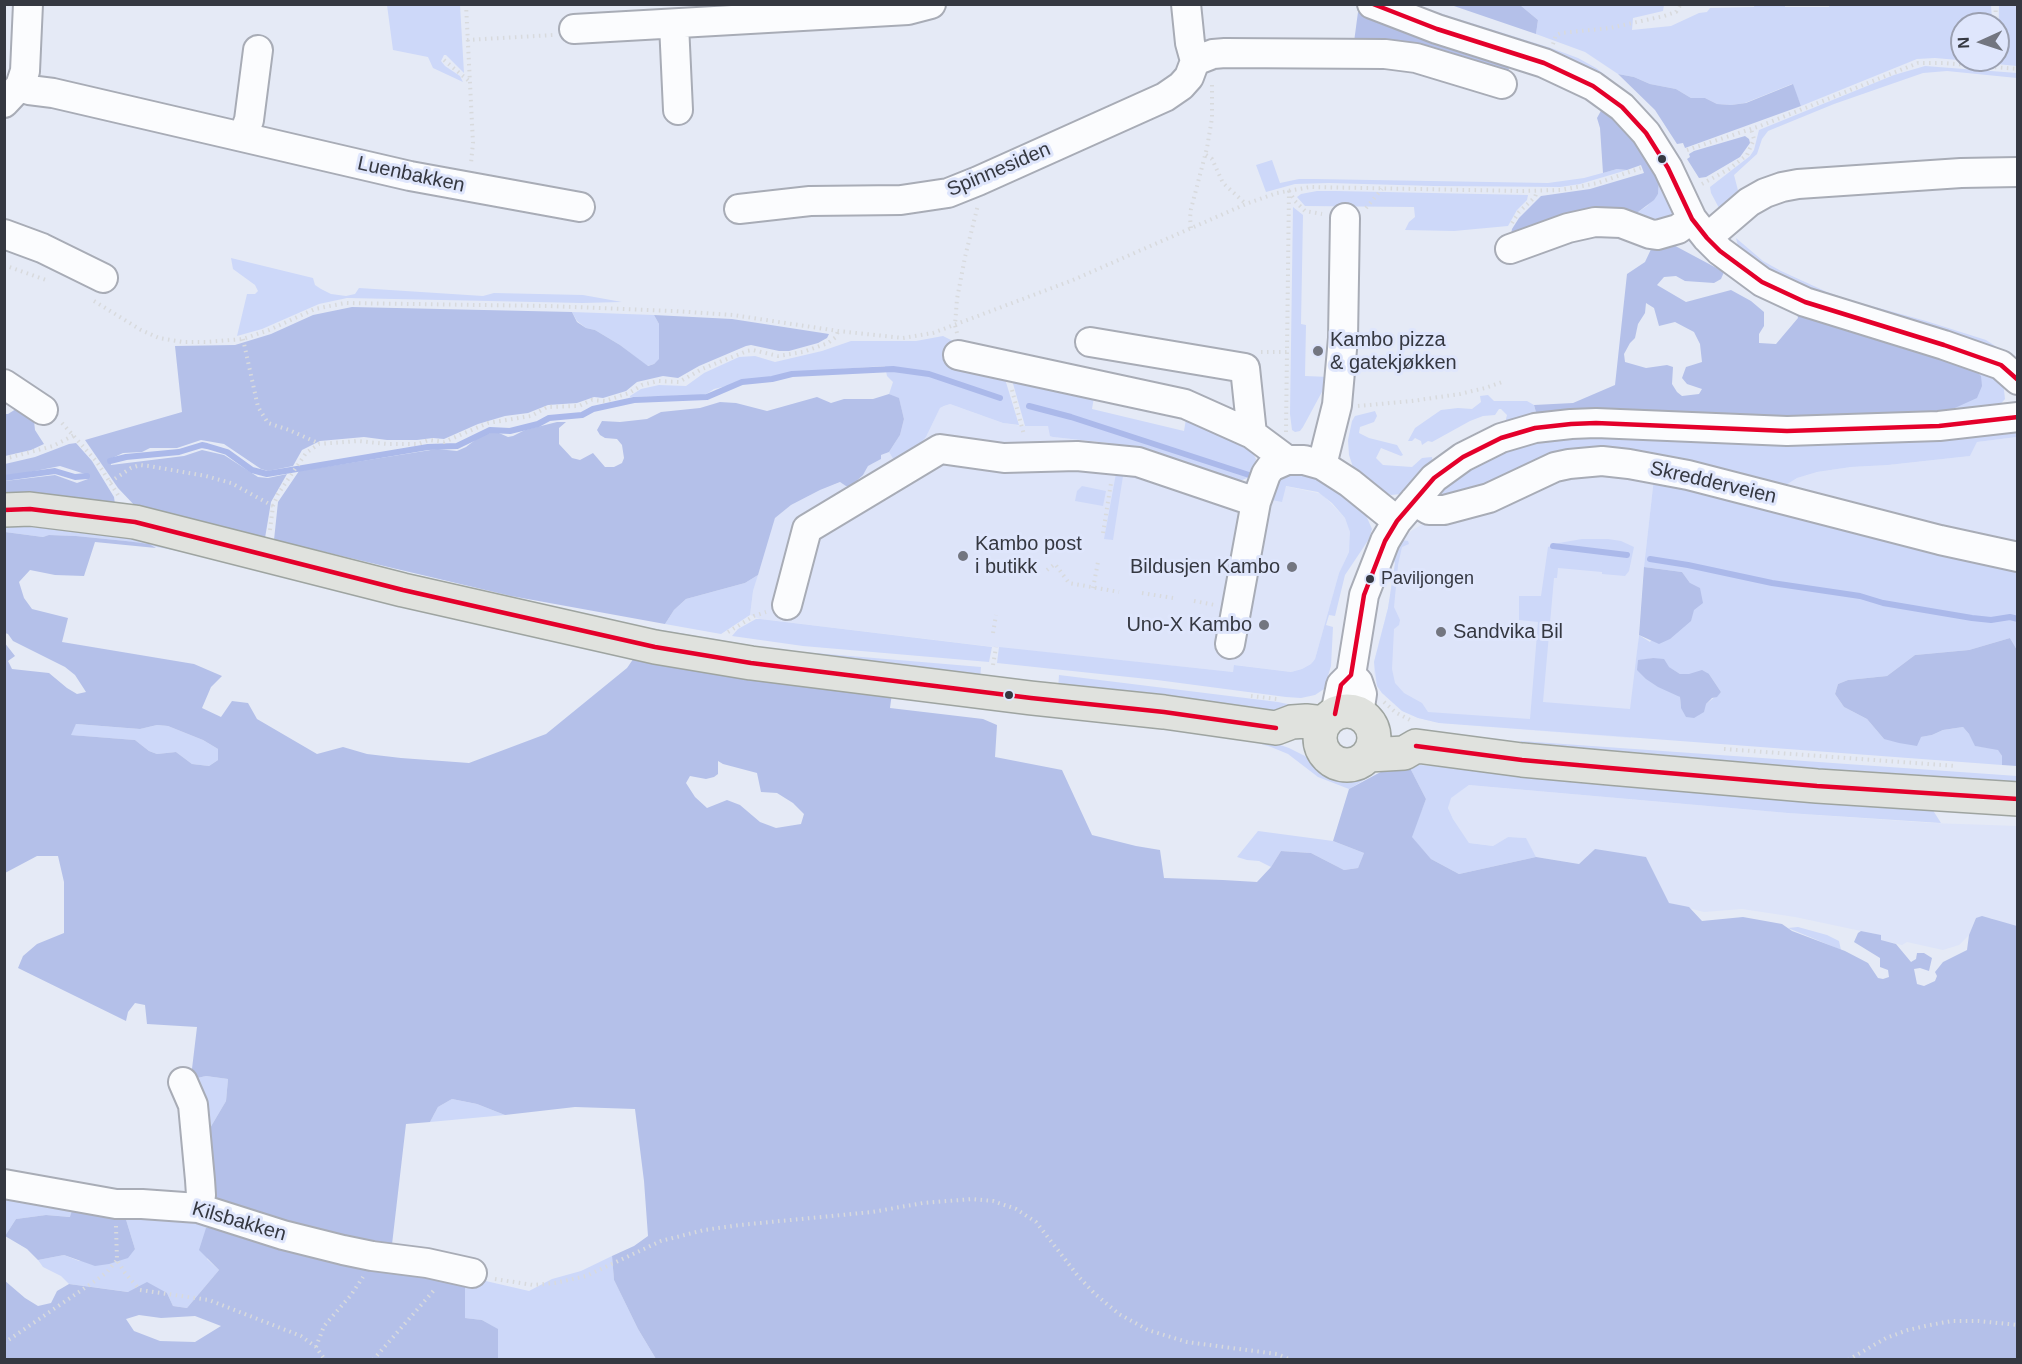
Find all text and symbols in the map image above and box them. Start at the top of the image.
north arrow [1950,12,2010,72]
text: N [1955,37,1972,49]
street label: Spinnesiden [944,137,1054,203]
street label: Luenbakken [355,152,467,198]
unlabelled marker [1656,153,1668,165]
place label: Kambo pizza & gatekjøkken [1330,328,1457,375]
marker: Kambo pizza & gatekjøkken [1311,344,1325,358]
street label: Skredderveien [1647,457,1779,509]
place label: Kambo post i butikk [975,532,1082,579]
marker: Kambo post i butikk [956,549,970,563]
place label: Bildusjen Kambo [1130,555,1280,579]
marker: Bildusjen Kambo [1285,560,1299,574]
place label: Paviljongen [1381,568,1474,590]
marker: Paviljongen [1364,573,1376,585]
place label: Uno-X Kambo [1126,613,1252,637]
marker: Uno-X Kambo [1257,618,1271,632]
place label: Sandvika Bil [1453,620,1563,644]
marker: Sandvika Bil [1434,625,1448,639]
unlabelled marker [1003,689,1015,701]
street label: Kilsbakken [189,1197,289,1247]

